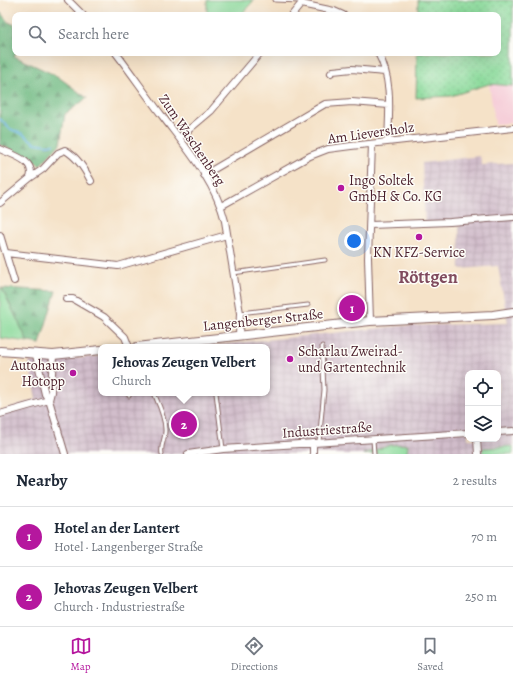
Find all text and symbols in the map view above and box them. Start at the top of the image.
search box [12,12,501,56]
icon: search [26,23,48,45]
text: Search here [58,24,129,44]
street label: Zum Waschenberg [154,90,230,190]
street label: Am Lieversholz [326,118,416,149]
place label: Ingo Soltek GmbH & Co. KG [349,171,442,206]
marker: Ingo Soltek GmbH & Co. KG [336,183,346,193]
your location [344,231,364,251]
marker: KN KFZ-Service [414,232,424,242]
place label: KN KFZ-Service [373,243,465,262]
district label: Röttgen [398,265,458,289]
pin: 1 [339,293,365,323]
street label: Langenberger Straße [202,304,324,336]
place label: Scharlau Zweirad- und Gartentechnik [298,342,406,377]
popup [98,344,270,396]
text: Jehovas Zeugen Velbert [112,352,256,372]
marker: Scharlau Zweirad- und Gartentechnik [285,354,295,364]
place label: Autohaus Hotopp [10,356,65,391]
marker: Autohaus Hotopp [68,368,78,378]
map controls [465,370,501,442]
button: locate [465,370,501,406]
text: Church [112,372,151,389]
button: layers [465,406,501,442]
pin: 2 [171,409,197,439]
street label: Industriestraße [281,417,373,443]
text: Nearby [16,469,67,492]
text: 2 results [453,472,497,489]
text: Hotel an der Lantert [54,518,180,538]
text: 1 [27,528,31,545]
text: 70 m [471,528,497,545]
text: Hotel · Langenberger Straße [54,538,203,555]
text: Jehovas Zeugen Velbert [54,578,198,598]
text: 2 [26,588,32,605]
text: 250 m [465,588,497,605]
text: Church · Industriestraße [54,598,185,615]
tab: Map [70,635,92,674]
tab: Directions [231,635,278,674]
tab: Saved [417,635,443,674]

